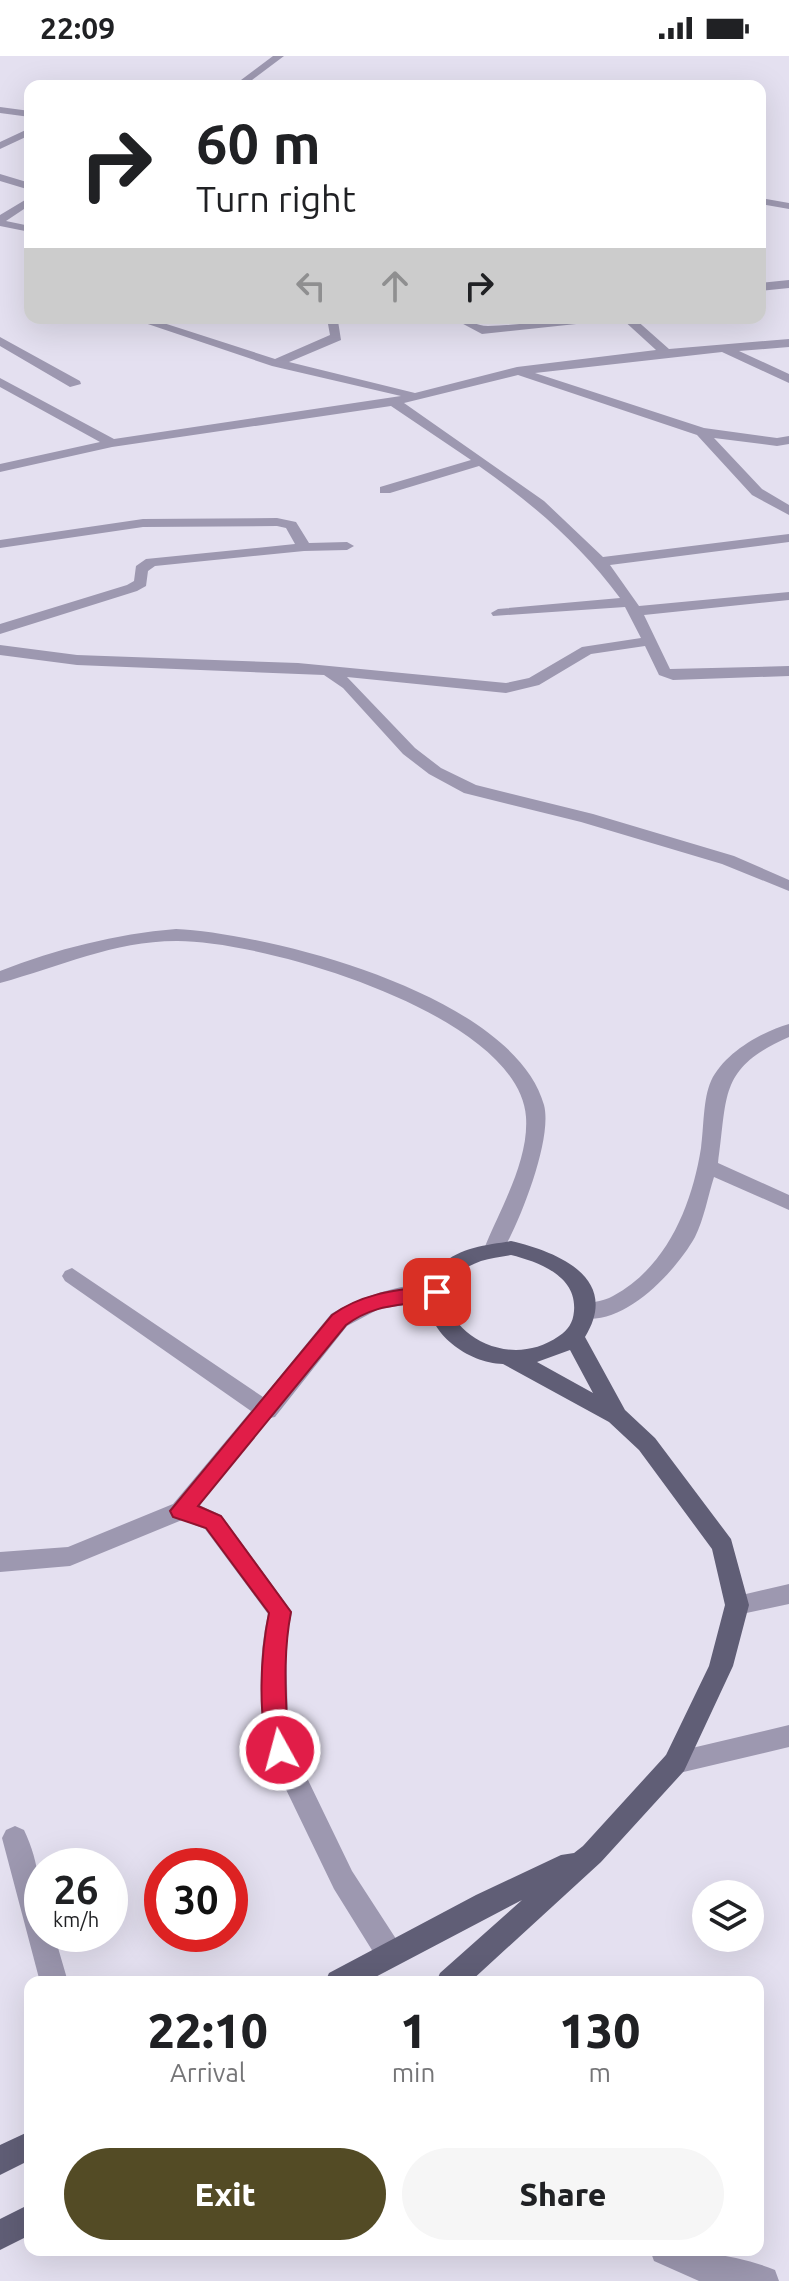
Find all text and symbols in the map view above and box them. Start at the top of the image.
text: 22:09 [40,11,115,45]
icon: right [64,112,168,216]
text: 60 m [196,112,321,175]
text: Turn right [196,178,356,219]
icon: left [289,264,333,308]
icon: ahead [373,264,417,308]
icon: right [457,264,501,308]
pin [403,1258,471,1326]
icon: arrive [415,1270,459,1314]
position arrow [238,1708,322,1792]
speed limit sign: 30 [144,1848,248,1952]
text: 26 [53,1867,99,1912]
map controls [692,1880,764,1952]
button: layers [692,1880,764,1952]
text: km/h [53,1908,99,1931]
text: 22:10 [148,2003,268,2057]
text: 1 [400,2003,427,2057]
text: 130 [559,2003,640,2057]
text: Arrival [170,2058,246,2087]
text: min [392,2058,435,2087]
text: m [588,2058,611,2087]
button: Exit [64,2148,386,2240]
button: Share [402,2148,724,2240]

